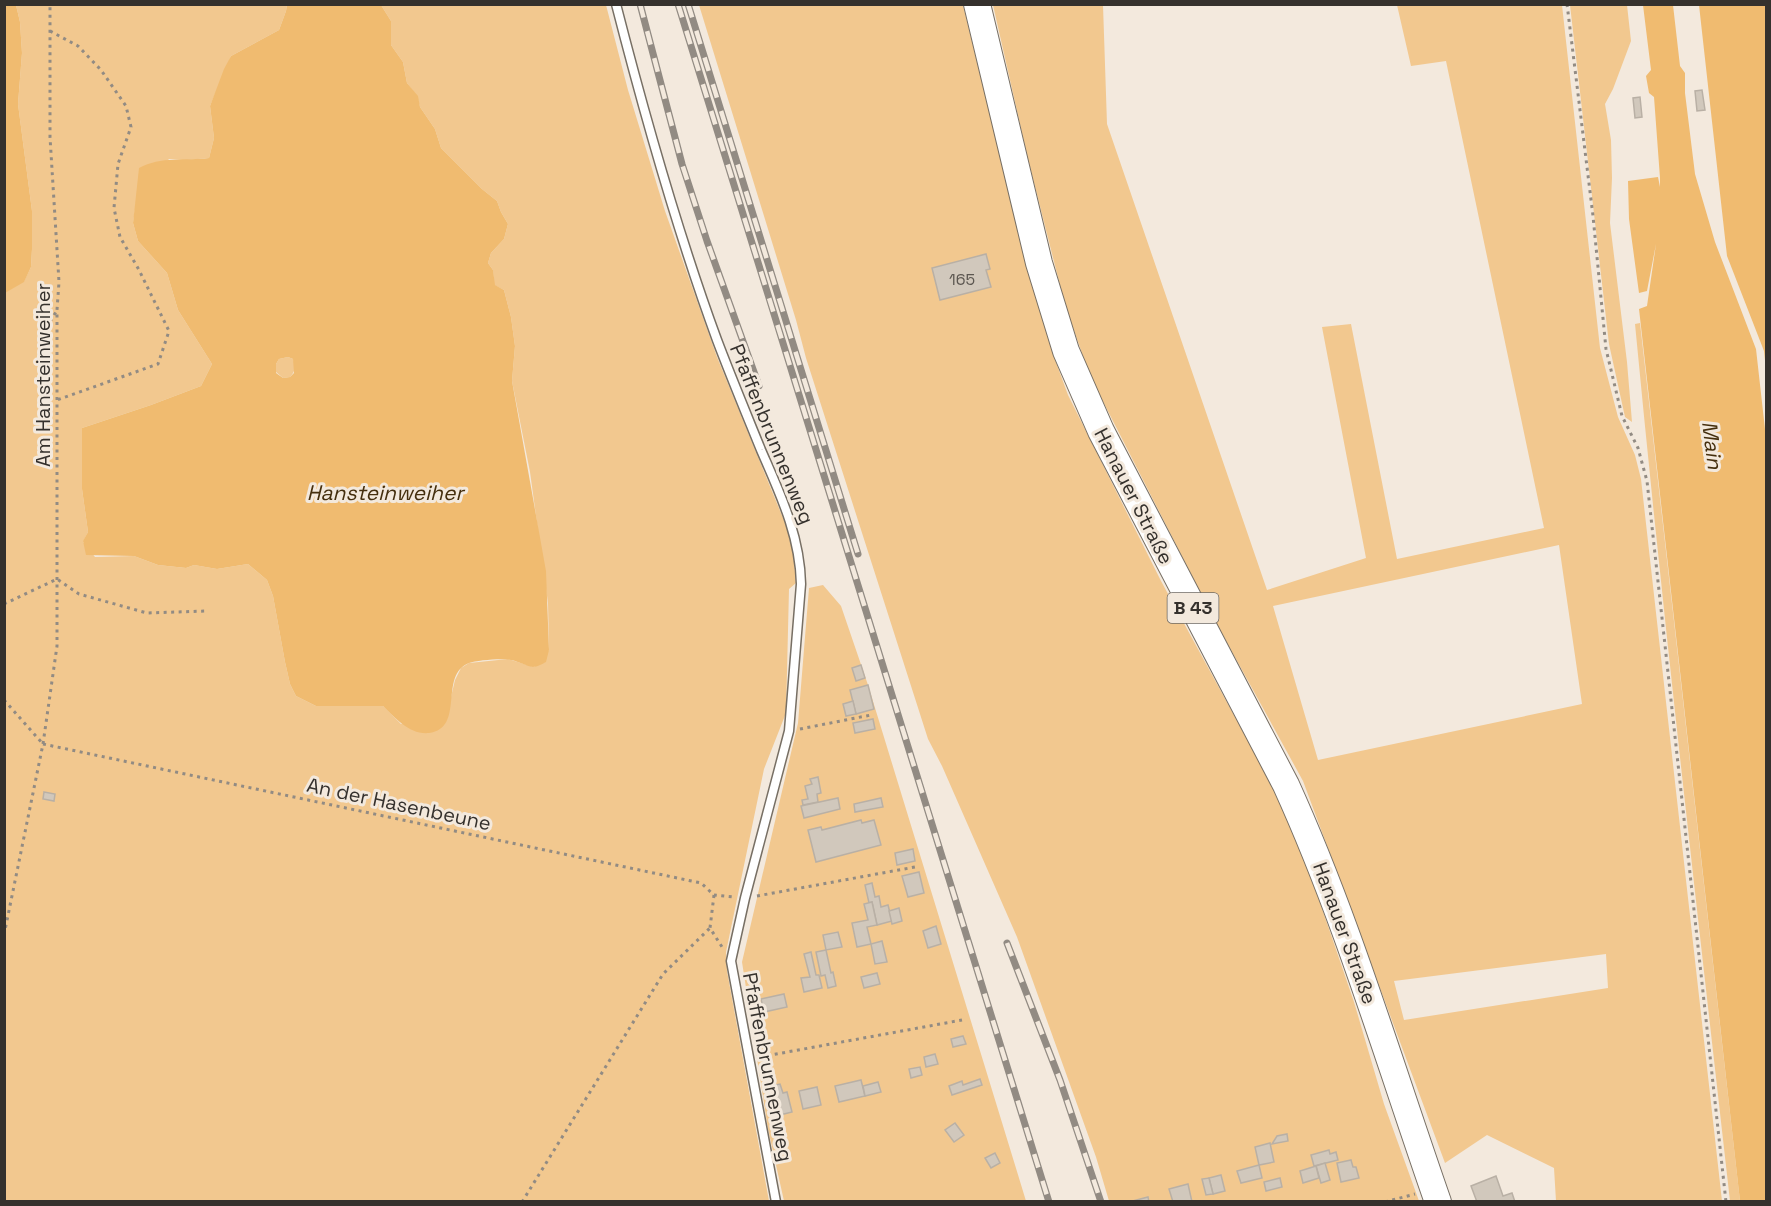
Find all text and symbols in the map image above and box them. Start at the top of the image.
house number: 165 [949,269,975,290]
street label: Am Hansteinweiher [30,283,56,467]
street label: Pfaffenbrunnenweg [724,340,820,528]
water label: Main [1696,419,1729,472]
street label: Hanauer Straße [1088,424,1180,568]
water label: Hansteinweiher [307,479,465,506]
road number: B 43 [1168,593,1218,623]
street label: An der Hasenbeune [305,772,493,836]
street label: Hanauer Straße [1307,858,1383,1008]
street label: Pfaffenbrunnenweg [737,970,799,1164]

